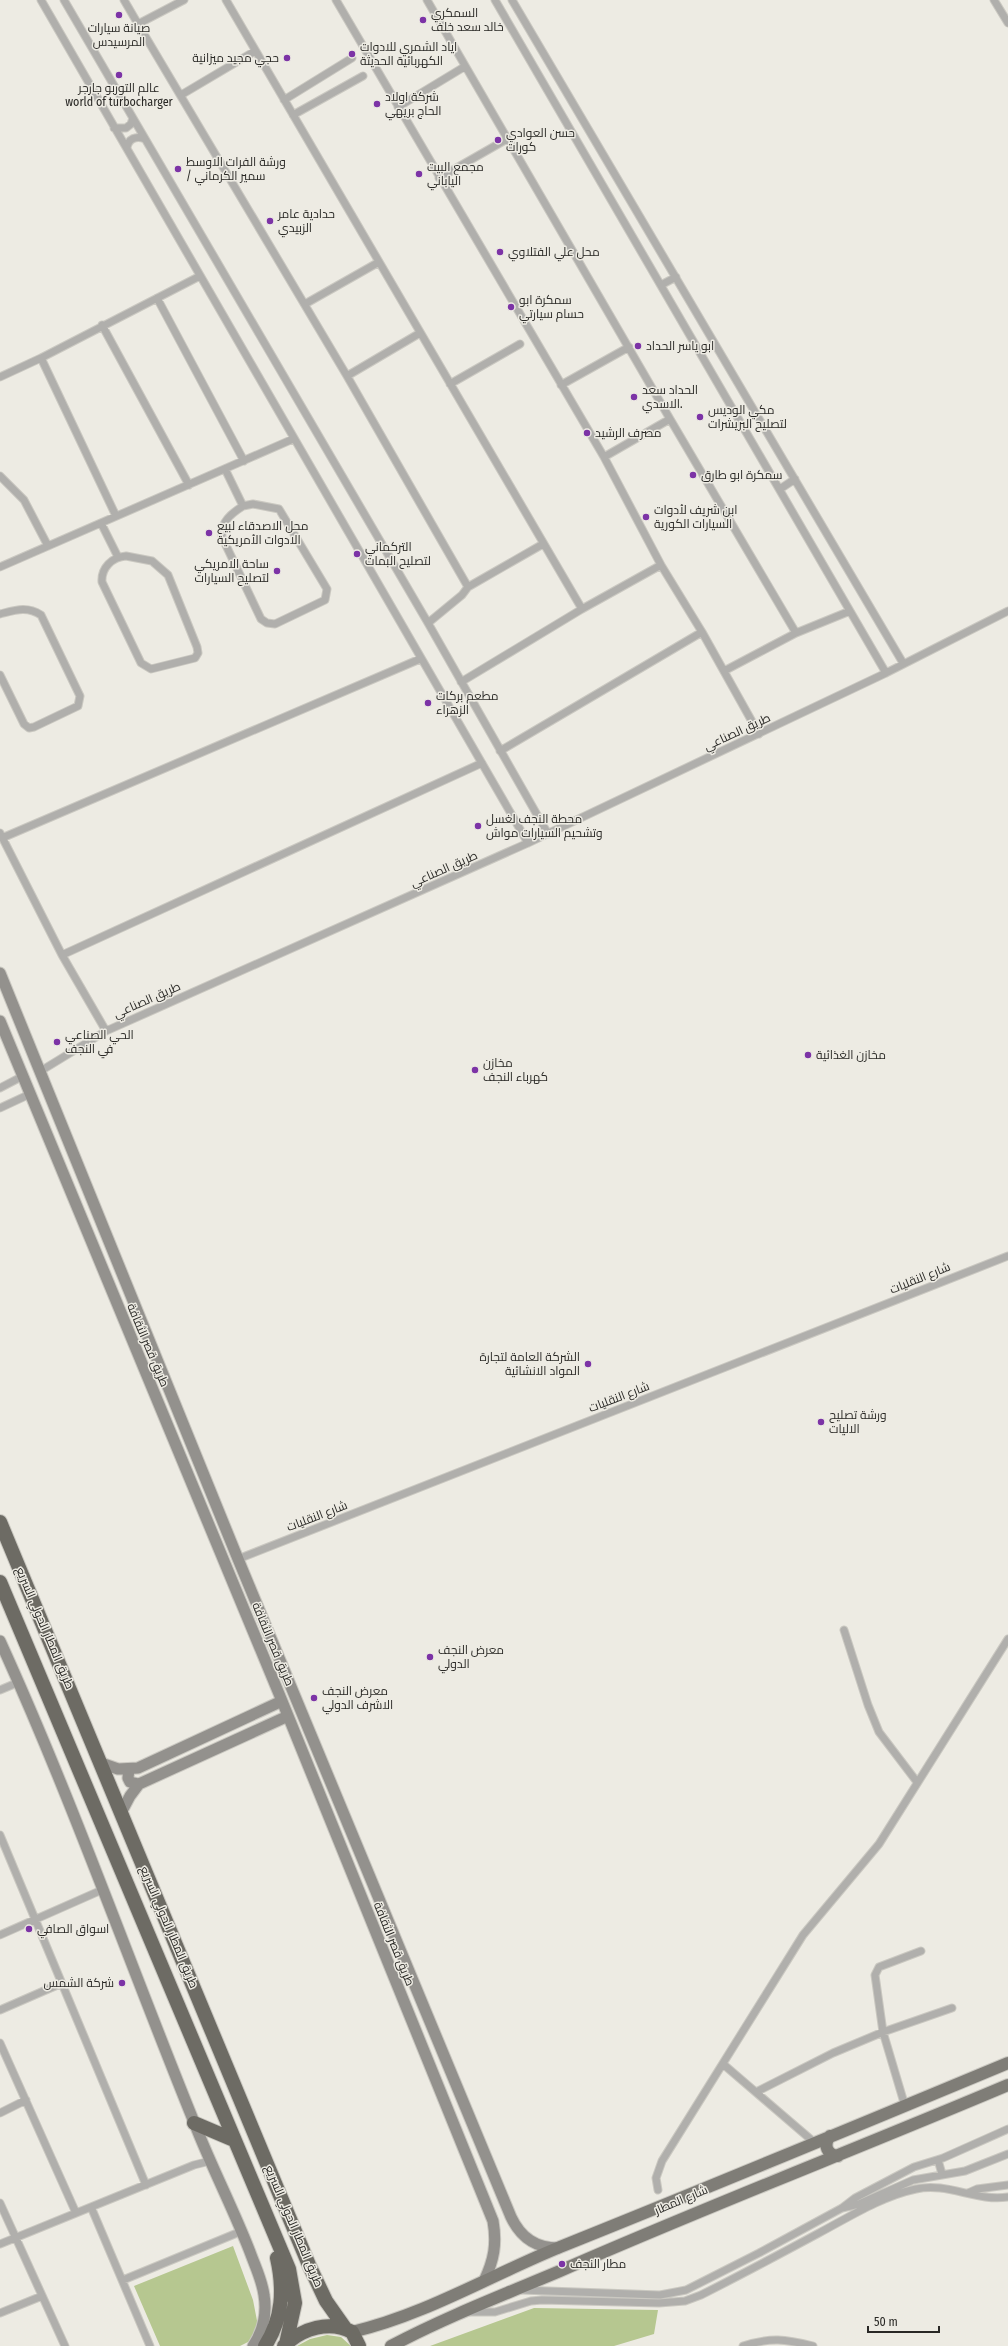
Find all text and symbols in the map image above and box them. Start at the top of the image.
place label: السمكري خالد سعد خلف [431,6,504,34]
marker: صيانة سيارات المرسيدس [114,10,124,20]
marker: السمكري خالد سعد خلف [418,15,428,25]
place label: صيانة سيارات المرسيدس [88,21,150,49]
place label: اياد الشمري للادوات الكهربائية الحديثة [360,40,457,68]
marker: اياد الشمري للادوات الكهربائية الحديثة [347,49,357,59]
place label: حجي مجيد ميزانية [192,51,279,68]
marker: حجي مجيد ميزانية [282,53,292,63]
marker: عالم التوربو جارجر world of turbocharger [114,70,124,80]
place label: عالم التوربو جارجر world of turbocharger [65,81,174,109]
place label: شركة اولاد الحاج بريهي [385,90,442,121]
marker: شركة اولاد الحاج بريهي [372,99,382,109]
place label: حسن العوادي كورات [506,126,575,154]
marker: حسن العوادي كورات [493,135,503,145]
place label: ورشة الفرات الاوسط / سمير الكرماني [186,155,286,186]
place label: مجمع البيت الياباني [427,160,484,191]
marker: ورشة الفرات الاوسط / سمير الكرماني [173,164,183,174]
marker: مجمع البيت الياباني [414,169,424,179]
place label: حدادية عامر الزبيدي [277,207,335,238]
marker: حدادية عامر الزبيدي [265,216,275,226]
place label: محل علي الفتلاوي [508,245,600,262]
marker: محل علي الفتلاوي [495,247,505,257]
place label: سمكرة ابو حسام سيارتي [519,293,584,324]
marker: سمكرة ابو حسام سيارتي [506,302,516,312]
place label: ابو ياسر الحداد [646,339,714,353]
marker: ابو ياسر الحداد [633,341,643,351]
place label: الحداد سعد الاسدي. [642,383,698,414]
marker: الحداد سعد الاسدي. [629,392,639,402]
place label: مكي الوديس لتصليح البريشرات [708,403,787,432]
marker: مكي الوديس لتصليح البريشرات [695,412,705,422]
place label: مصرف الرشيد [595,426,661,440]
marker: مصرف الرشيد [582,428,592,438]
place label: سمكرة ابو طارق [701,468,783,482]
marker: سمكرة ابو طارق [688,470,698,480]
place label: ابن شريف لأدوات السيارات الكورية [654,503,737,531]
marker: ابن شريف لأدوات السيارات الكورية [641,512,651,522]
place label: محل الاصدقاء لبيع الادوات الأمريكية [217,519,308,547]
marker: محل الاصدقاء لبيع الادوات الأمريكية [204,528,214,538]
place label: التركماني لتصليح البمات [365,540,431,569]
marker: التركماني لتصليح البمات [352,549,362,559]
place label: ساحة الامريكي لتصليح السيارات [194,557,269,586]
marker: ساحة الامريكي لتصليح السيارات [272,566,282,576]
place label: مطعم بركات الزهراء [436,689,498,717]
marker: مطعم بركات الزهراء [423,698,433,708]
street label: طريق الصناعي [702,710,774,756]
place label: محطة النجف لغسل وتشحيم السيارات مواش [486,812,603,841]
marker: محطة النجف لغسل وتشحيم السيارات مواش [473,821,483,831]
street label: طريق الصناعي [408,848,481,893]
street label: طريق الصناعي [111,979,184,1024]
place label: الحي الصناعي في النجف [65,1028,134,1059]
marker: الحي الصناعي في النجف [52,1037,62,1047]
place label: مخازن الغذائية [816,1048,886,1062]
marker: مخازن الغذائية [803,1050,813,1060]
place label: مخازن كهرباء النجف [483,1056,548,1084]
marker: مخازن كهرباء النجف [470,1065,480,1075]
street label: شارع النقليات [888,1259,953,1297]
street label: طريق قصر الثقافة [124,1301,172,1389]
place label: الشركة العامة لتجارة المواد الانشائية [480,1350,580,1378]
marker: الشركة العامة لتجارة المواد الانشائية [583,1359,593,1369]
street label: شارع النقليات [587,1379,652,1416]
place label: ورشة تصليح الاليات [829,1408,887,1436]
marker: ورشة تصليح الاليات [816,1417,826,1427]
street label: شارع النقليات [285,1498,350,1535]
street label: طريق المطار الحولي السريع [10,1565,77,1692]
street label: طريق قصر الثقافة [249,1600,297,1688]
place label: معرض النجف الدولي [438,1643,504,1674]
marker: معرض النجف الدولي [425,1652,435,1662]
place label: معرض النجف الاشرف الدولي [322,1684,393,1715]
marker: معرض النجف الاشرف الدولي [309,1693,319,1703]
street label: طريق المطار الحولي السريع [134,1864,201,1991]
street label: طريق قصر الثقافة [371,1900,417,1988]
place label: اسواق الصافي [37,1922,109,1939]
marker: اسواق الصافي [24,1924,34,1934]
place label: شركة الشمس [44,1976,114,1990]
marker: شركة الشمس [117,1978,127,1988]
street label: طريق المطار الحولي السريع [259,2163,326,2290]
street label: شارع المطار [651,2183,710,2219]
place label: مطار النجف [570,2257,626,2271]
marker: مطار النجف [557,2259,567,2269]
scale bar [868,2308,939,2334]
text: 50 m [874,2315,898,2329]

